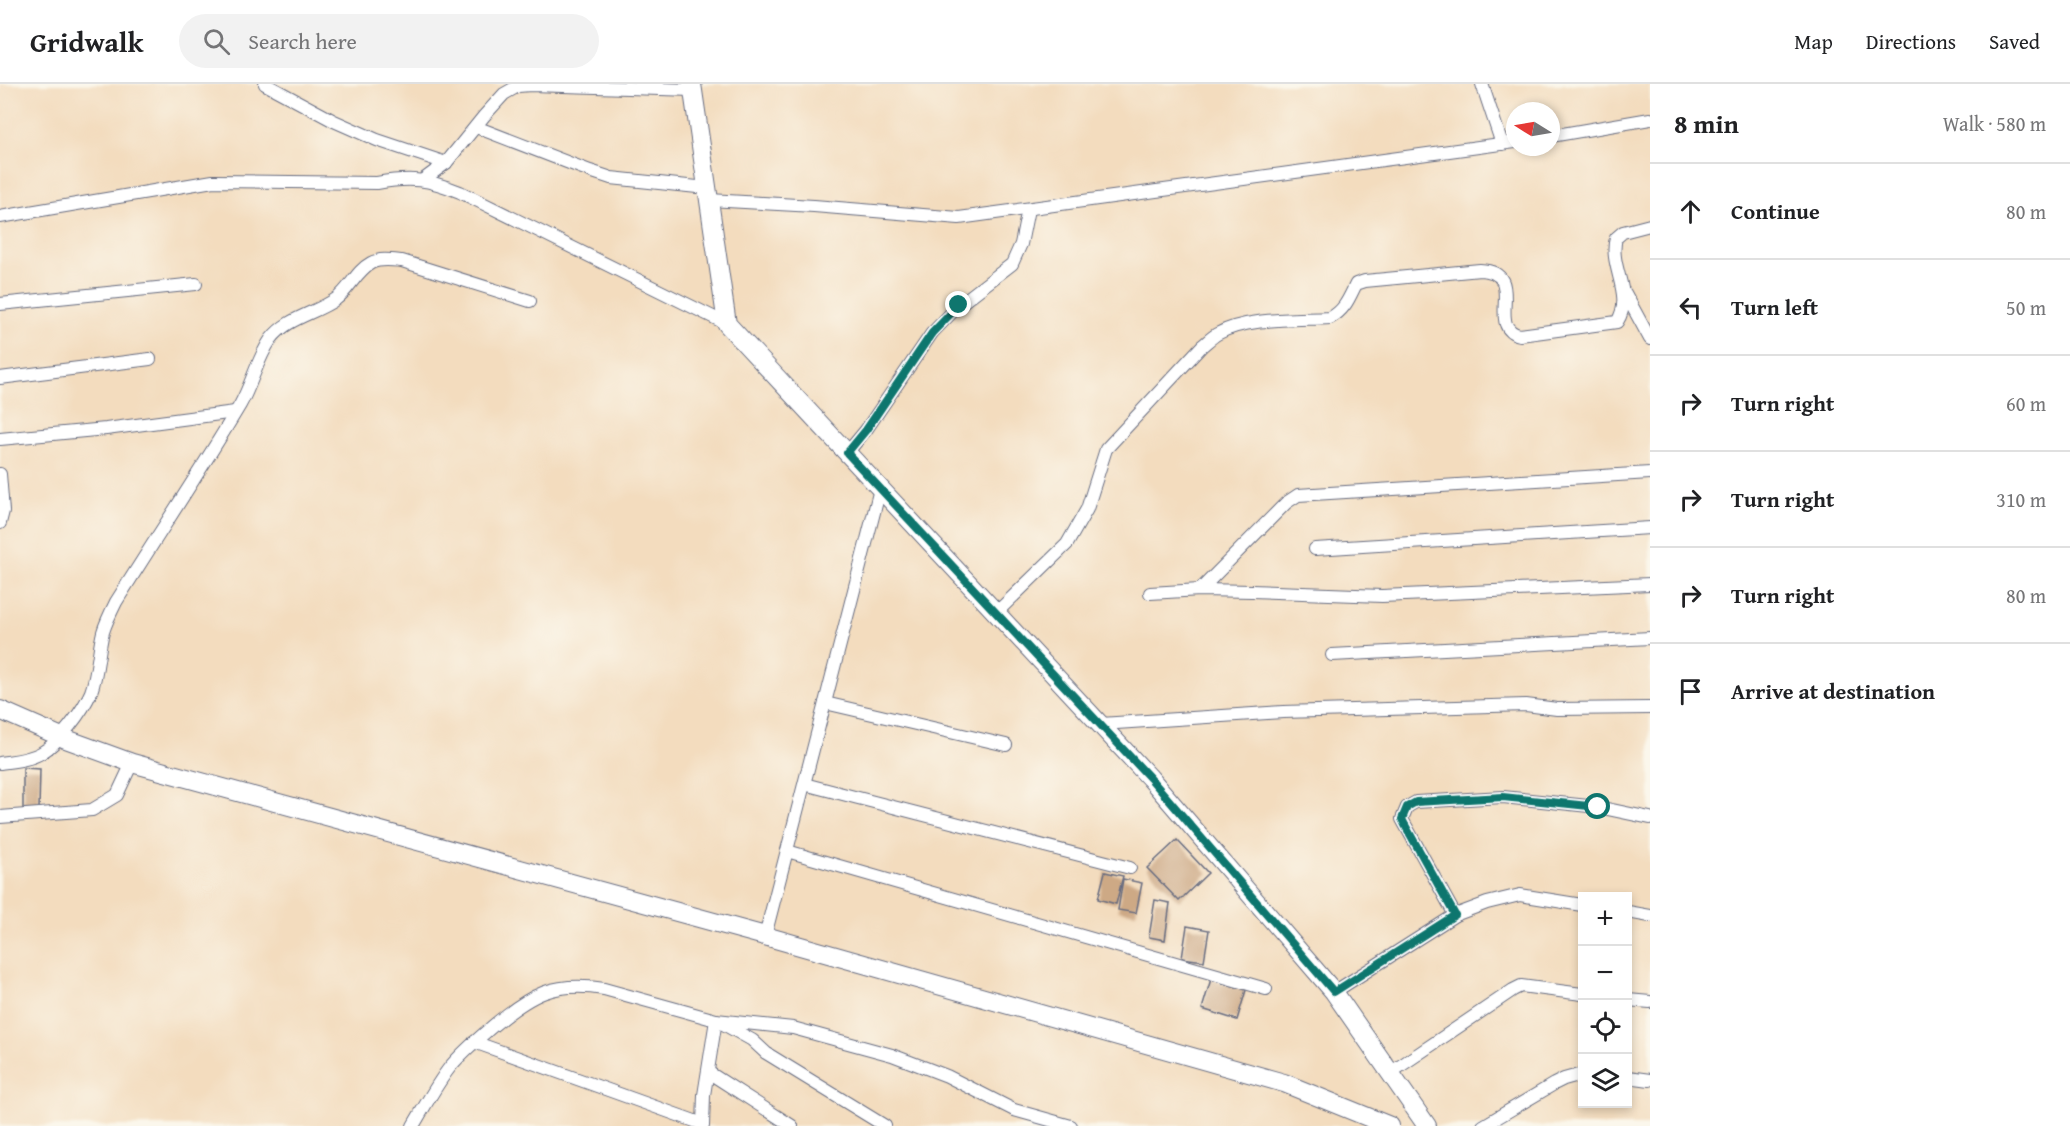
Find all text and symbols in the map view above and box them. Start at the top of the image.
search box [179,14,599,68]
text: Gridwalk [30,21,143,62]
icon: search [200,25,233,58]
text: Search here [248,25,357,57]
text: Map [1794,26,1833,57]
text: Directions [1866,26,1956,57]
text: Saved [1989,26,2040,57]
north arrow [1506,102,1560,156]
text: 8 min [1674,104,1739,143]
text: Walk · 580 m [1943,109,2046,138]
icon: ahead [1674,195,1707,228]
text: Continue [1731,195,1820,227]
text: 80 m [2006,197,2046,226]
route end [945,291,971,317]
icon: left [1674,291,1707,324]
text: Turn left [1731,291,1818,323]
text: 50 m [2006,293,2046,322]
icon: right [1674,387,1707,420]
text: Turn right [1731,387,1834,419]
text: 60 m [2006,389,2046,418]
icon: right [1674,483,1707,516]
text: Turn right [1731,483,1834,515]
text: 310 m [1996,485,2046,514]
icon: right [1674,579,1707,612]
text: Turn right [1731,579,1834,611]
text: 80 m [2006,581,2046,610]
icon: arrive [1674,675,1707,708]
text: Arrive at destination [1731,675,1935,707]
route start [1584,793,1610,819]
map controls [1578,892,1632,1108]
button: + [1578,892,1632,946]
button: − [1578,946,1632,1000]
button: locate [1578,1000,1632,1054]
button: layers [1578,1054,1632,1108]

